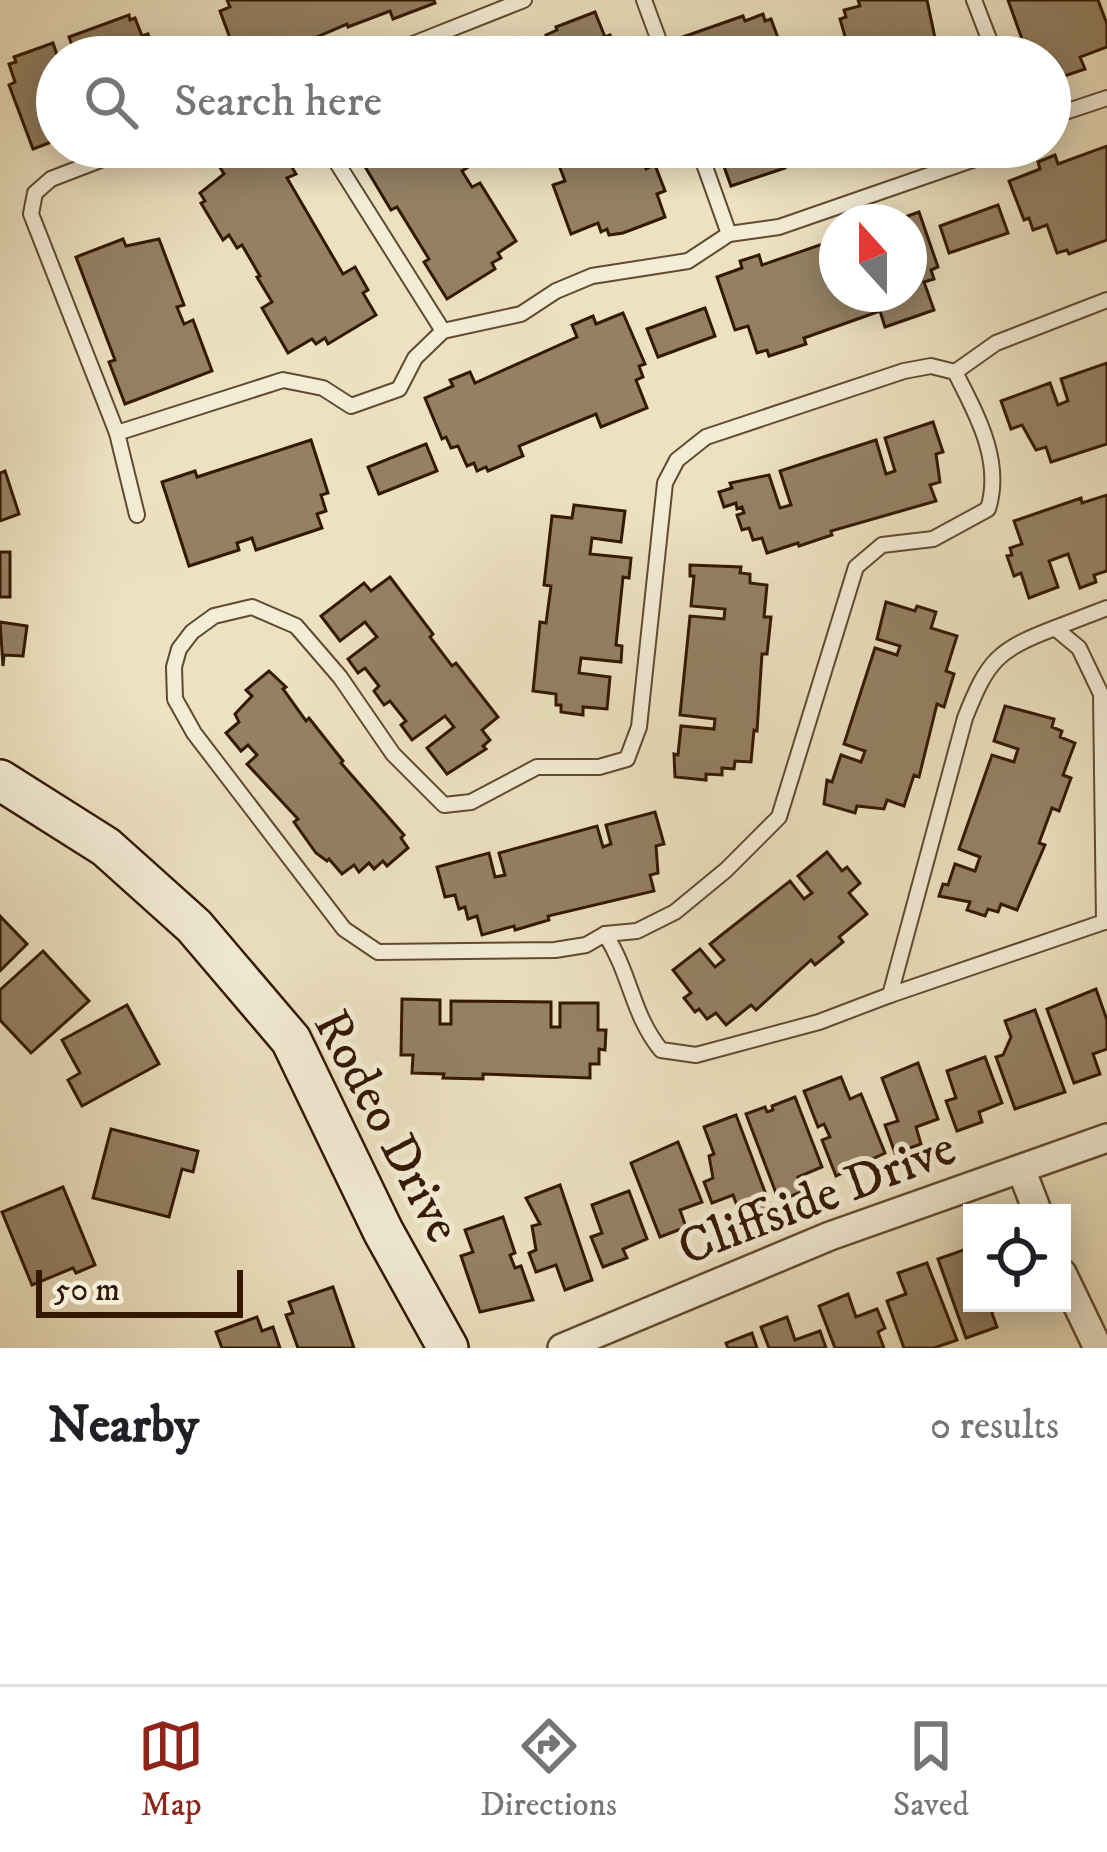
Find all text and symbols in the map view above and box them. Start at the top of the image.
search box [36,36,1071,168]
icon: search [78,69,144,135]
text: Search here [174,74,382,130]
north arrow [819,204,927,312]
street label: Rodeo Drive [298,999,474,1254]
street label: Cliffside Drive [669,1117,965,1281]
map controls [963,1204,1071,1312]
button: locate [963,1204,1071,1312]
scale bar [36,1264,243,1317]
text: 50 m [54,1270,120,1311]
text: Nearby [48,1394,199,1458]
text: 0 results [930,1402,1059,1451]
tab: Map [138,1713,204,1826]
tab: Directions [480,1713,617,1826]
tab: Saved [893,1713,969,1826]

